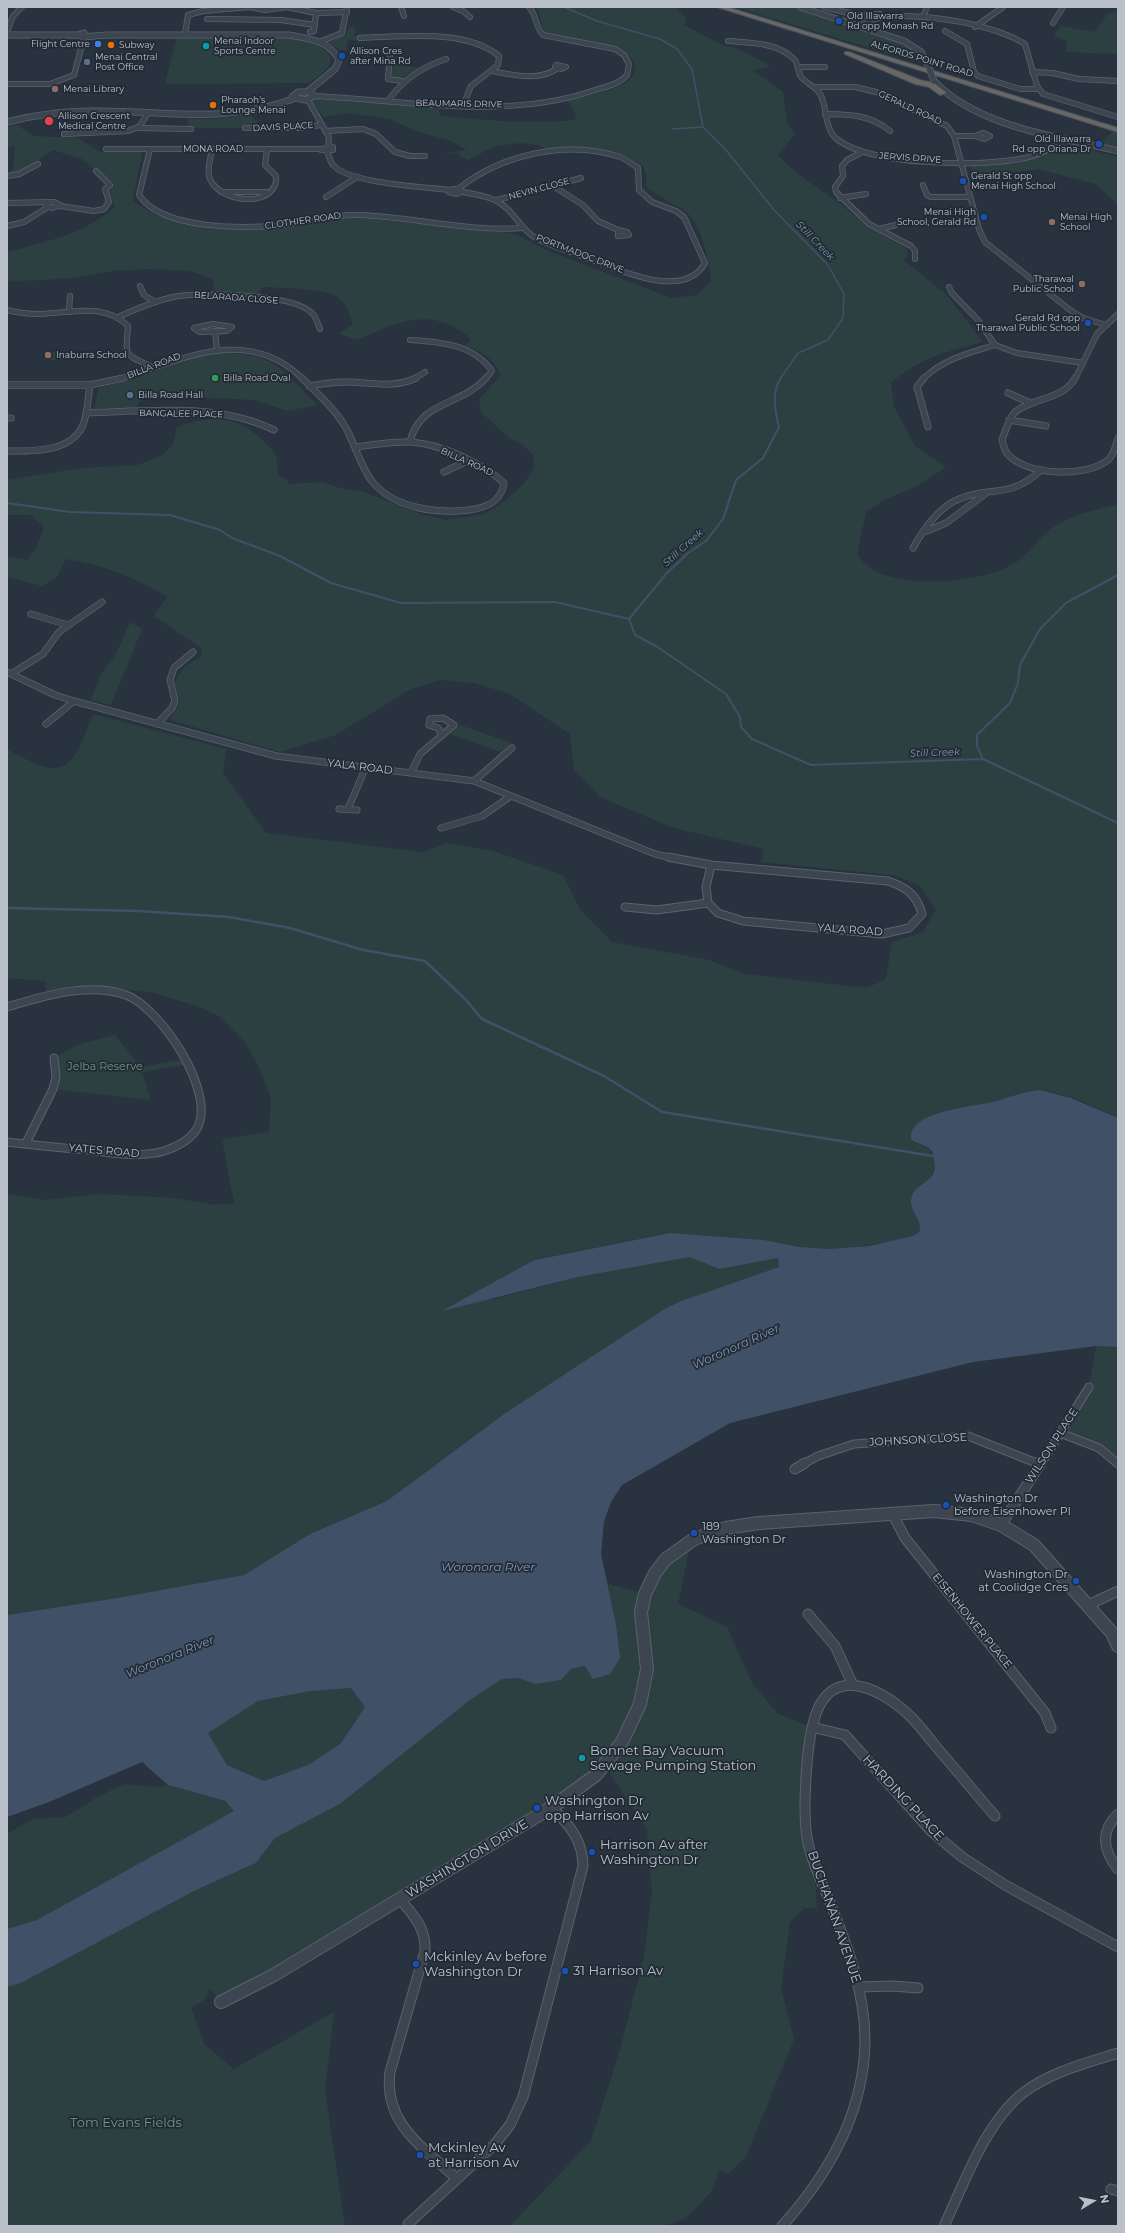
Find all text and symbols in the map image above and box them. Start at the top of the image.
place label: Old Illawarra Rd opp Monash Rd [847,11,933,32]
marker: Old Illawarra Rd opp Monash Rd [834,16,844,26]
place label: Menai Indoor Sports Centre [214,36,276,57]
street label: ALFORDS POINT ROAD [870,38,974,80]
place label: Flight Centre [31,39,90,49]
marker: Flight Centre [93,39,103,49]
marker: Subway [106,40,116,50]
place label: Subway [119,40,154,50]
marker: Menai Indoor Sports Centre [201,41,211,51]
place label: Allison Cres after Mina Rd [350,46,411,67]
marker: Allison Cres after Mina Rd [337,51,347,61]
place label: Menai Central Post Office [95,52,158,73]
marker: Menai Central Post Office [82,57,92,67]
marker: Menai Library [50,84,60,94]
place label: Menai Library [63,84,124,94]
street label: GERALD ROAD [877,89,943,127]
place label: Pharaoh's Lounge Menai [221,95,286,116]
street label: BEAUMARIS DRIVE [415,98,503,110]
marker: Pharaoh's Lounge Menai [208,100,218,110]
place label: Allison Crescent Medical Centre [58,111,130,132]
marker: Allison Crescent Medical Centre [43,115,55,127]
street label: DAVIS PLACE [252,120,314,134]
place label: Old Illawarra Rd opp Oriana Dr [1012,134,1091,155]
marker: Old Illawarra Rd opp Oriana Dr [1094,139,1104,149]
street label: MONA ROAD [183,144,243,154]
street label: JERVIS DRIVE [878,150,942,166]
place label: Gerald St opp Menai High School [971,171,1056,192]
street label: NEVIN CLOSE [507,176,571,202]
marker: Gerald St opp Menai High School [958,176,968,186]
place label: Menai High School, Gerald Rd [897,207,976,228]
street label: CLOTHIER ROAD [264,210,342,232]
marker: Menai High School, Gerald Rd [979,212,989,222]
place label: Menai High School [1060,212,1112,233]
marker: Menai High School [1047,217,1057,227]
water label: Still Creek [793,219,837,263]
street label: PORTMADOC DRIVE [535,232,625,276]
place label: Tharawal Public School [1013,274,1074,295]
marker: Tharawal Public School [1077,279,1087,289]
street label: BELARADA CLOSE [194,290,278,306]
place label: Gerald Rd opp Tharawal Public School [976,313,1080,334]
marker: Gerald Rd opp Tharawal Public School [1083,318,1093,328]
marker: Inaburra School [43,350,53,360]
place label: Inaburra School [56,350,127,360]
street label: BILLA ROAD [126,351,182,381]
marker: Billa Road Oval [210,373,220,383]
place label: Billa Road Oval [223,373,291,383]
marker: Billa Road Hall [125,390,135,400]
place label: Billa Road Hall [138,390,203,400]
street label: BANGALEE PLACE [139,408,223,420]
street label: BILLA ROAD [439,446,495,478]
water label: Still Creek [660,527,706,569]
water label: Still Creek [910,746,960,760]
street label: YALA ROAD [327,756,393,778]
street label: YALA ROAD [817,921,883,939]
park label: Jelba Reserve [67,1060,143,1074]
street label: YATES ROAD [68,1141,140,1161]
water label: Woronora River [690,1321,782,1373]
street label: WILSON PLACE [1023,1406,1081,1486]
street label: JOHNSON CLOSE [869,1431,967,1449]
place label: Washington Dr before Eisenhower Pl [954,1492,1071,1518]
marker: Washington Dr before Eisenhower Pl [941,1500,951,1510]
place label: 189 Washington Dr [702,1520,786,1546]
marker: 189 Washington Dr [689,1528,699,1538]
water label: Woronora River [441,1560,535,1574]
place label: Washington Dr at Coolidge Cres [978,1568,1068,1594]
street label: EISENHOWER PLACE [929,1571,1015,1671]
marker: Washington Dr at Coolidge Cres [1071,1576,1081,1586]
water label: Woronora River [124,1633,216,1681]
place label: Bonnet Bay Vacuum Sewage Pumping Station [590,1743,756,1774]
street label: HARDING PLACE [859,1752,947,1844]
marker: Bonnet Bay Vacuum Sewage Pumping Station [577,1753,587,1763]
place label: Washington Dr opp Harrison Av [545,1793,649,1824]
marker: Washington Dr opp Harrison Av [532,1803,542,1813]
street label: WASHINGTON DRIVE [403,1816,531,1902]
place label: Harrison Av after Washington Dr [600,1837,708,1868]
marker: Harrison Av after Washington Dr [587,1847,597,1857]
street label: BUCHANAN AVENUE [804,1849,864,1985]
place label: Mckinley Av before Washington Dr [424,1949,547,1980]
marker: Mckinley Av before Washington Dr [411,1959,421,1969]
place label: 31 Harrison Av [573,1963,663,1979]
marker: 31 Harrison Av [560,1966,570,1976]
park label: Tom Evans Fields [70,2115,182,2131]
place label: Mckinley Av at Harrison Av [428,2140,519,2171]
marker: Mckinley Av at Harrison Av [415,2150,425,2160]
north arrow [1073,2181,1113,2221]
text: N [1097,2193,1112,2205]

